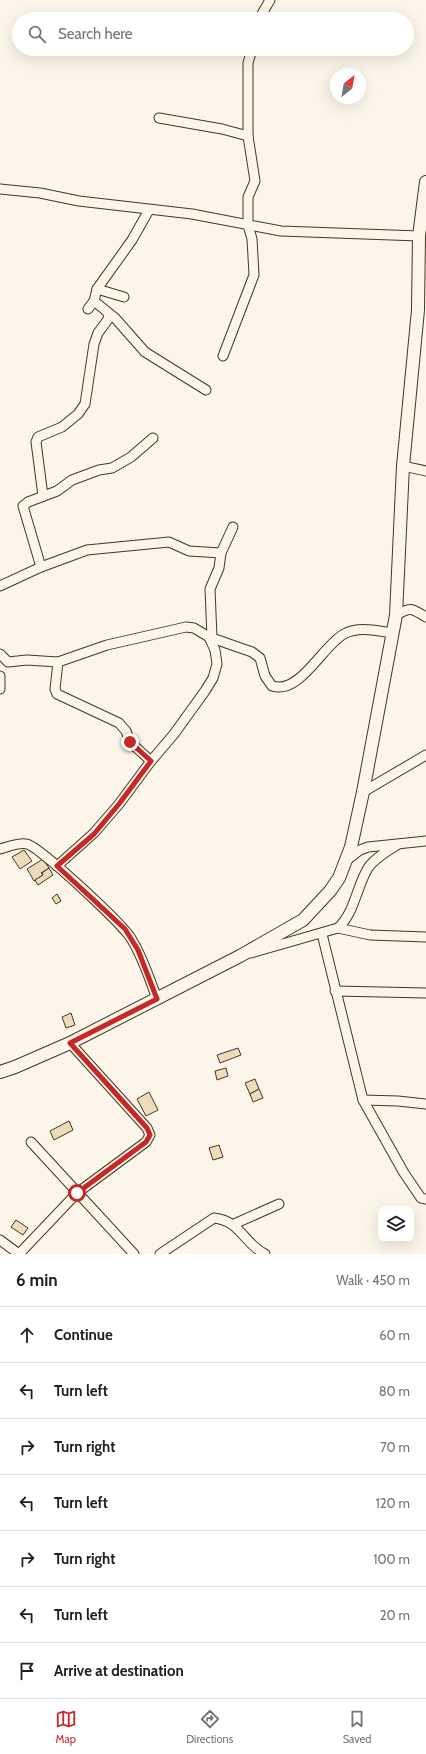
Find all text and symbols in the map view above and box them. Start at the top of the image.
search box [12,12,414,56]
icon: search [26,23,48,45]
text: Search here [58,25,133,43]
north arrow [330,68,366,104]
route end [121,733,139,751]
route start [68,1184,86,1202]
map controls [378,1206,414,1242]
button: layers [378,1206,414,1242]
text: 6 min [16,1270,58,1290]
text: Walk · 450 m [336,1272,410,1288]
icon: ahead [16,1324,38,1346]
text: Continue [54,1326,113,1344]
text: 60 m [379,1327,410,1343]
icon: left [16,1380,38,1402]
text: Turn left [54,1382,108,1400]
text: 80 m [379,1383,410,1399]
icon: right [16,1436,38,1458]
text: Turn right [54,1438,115,1456]
text: 70 m [380,1439,410,1455]
icon: left [16,1492,38,1514]
text: Turn left [54,1494,108,1512]
text: 120 m [376,1495,410,1511]
icon: right [16,1548,38,1570]
text: Turn right [54,1550,115,1568]
text: 100 m [373,1551,410,1567]
icon: left [16,1604,38,1626]
text: Turn left [54,1606,108,1624]
text: 20 m [380,1607,410,1623]
icon: arrive [16,1660,38,1682]
text: Arrive at destination [54,1662,184,1680]
tab: Map [55,1708,77,1746]
tab: Directions [186,1708,233,1746]
tab: Saved [343,1708,371,1746]

